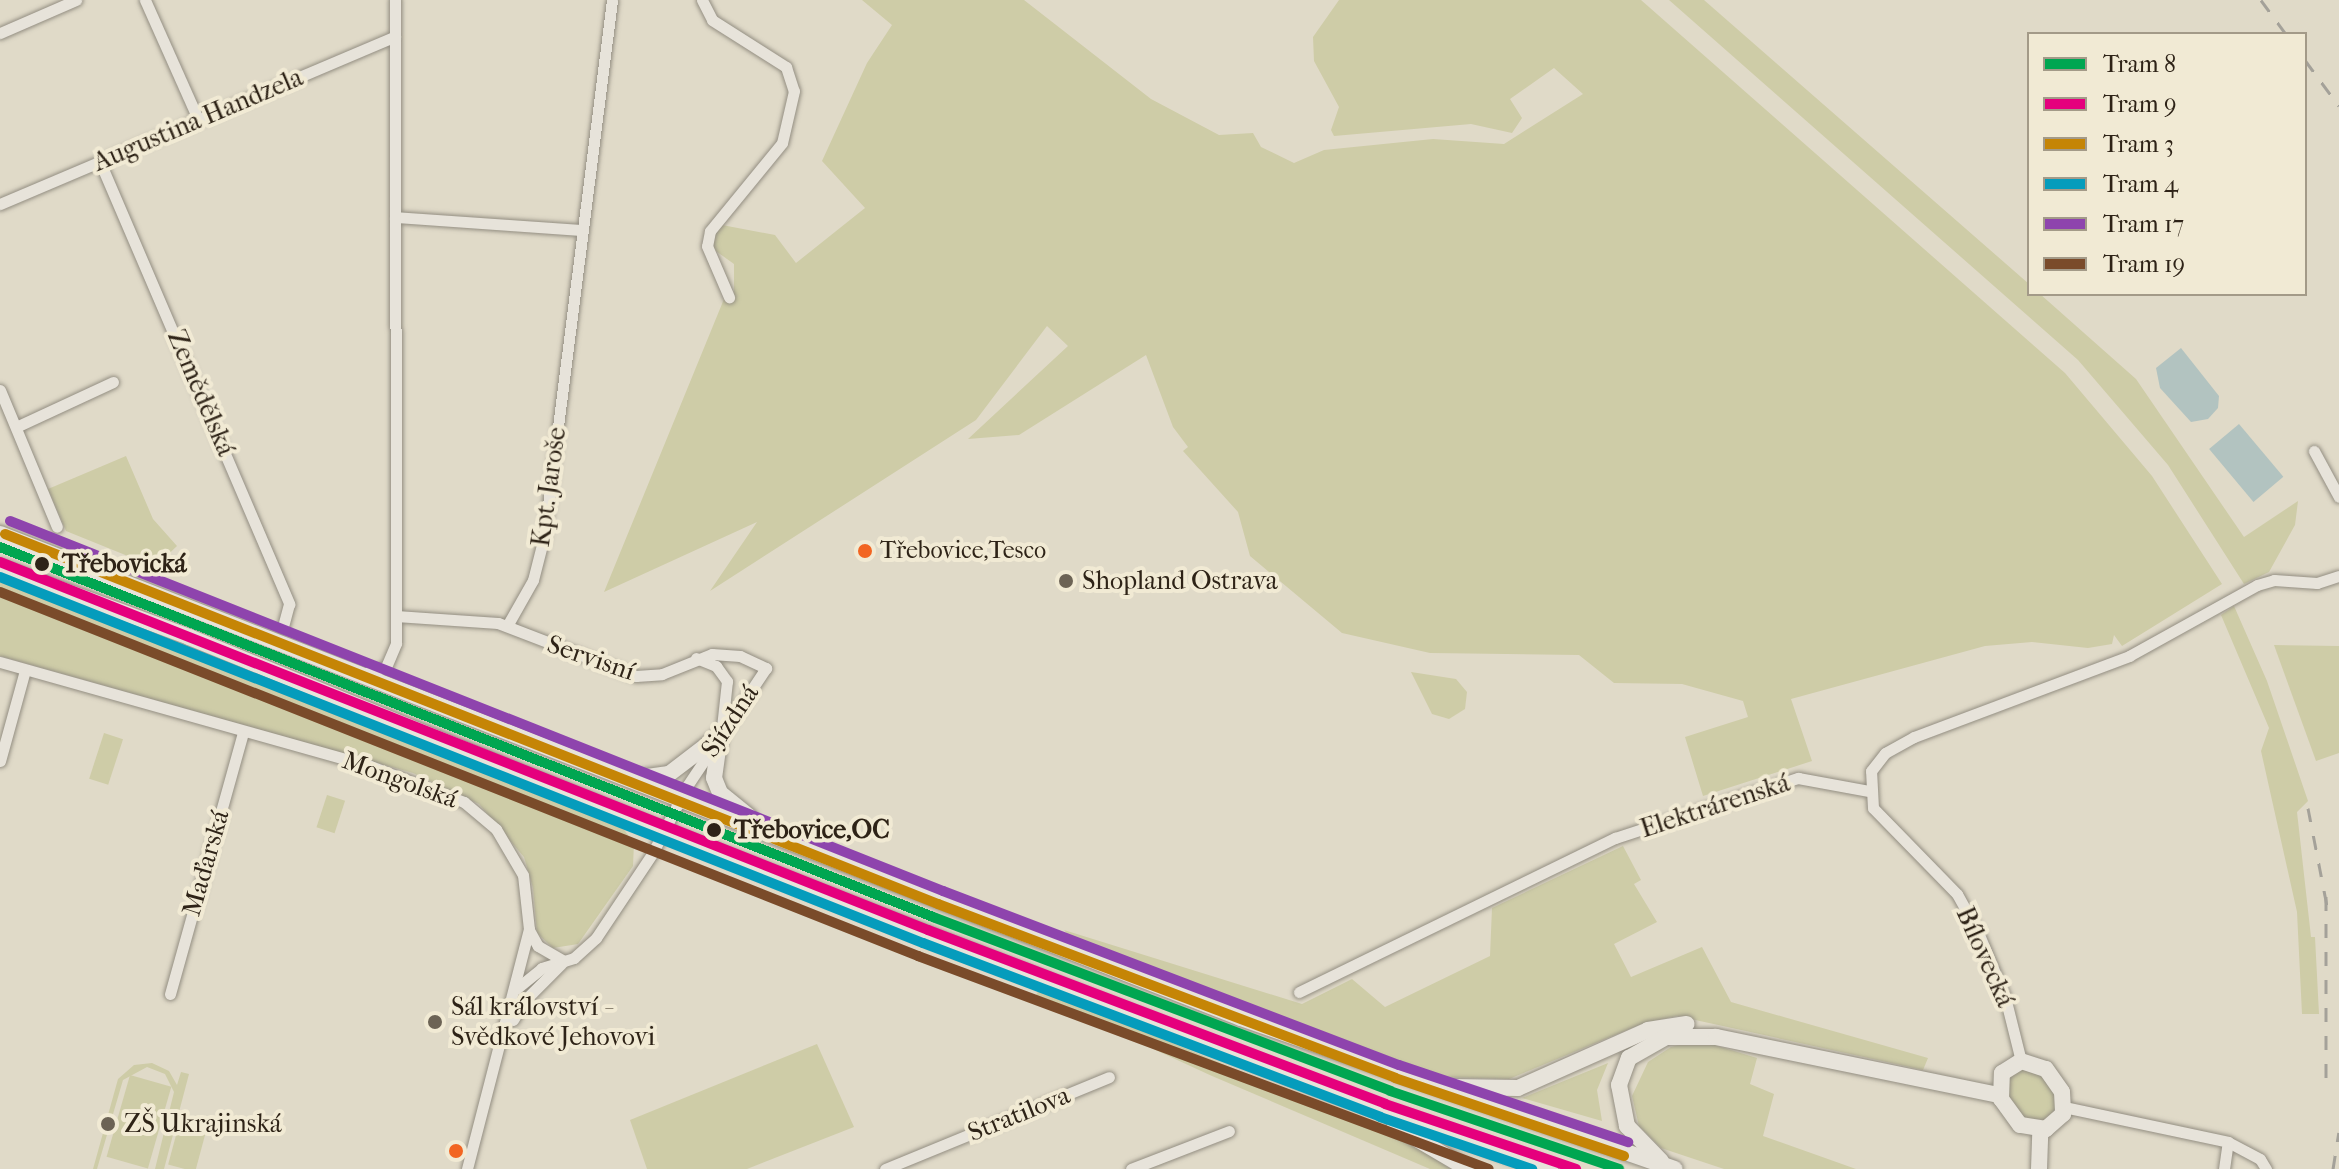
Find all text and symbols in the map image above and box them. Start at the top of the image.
legend [2027,32,2307,296]
text: Tram 8 [2103,50,2176,78]
street label: Augustina Handzela [88,62,308,178]
text: Tram 9 [2103,90,2177,118]
text: Tram 3 [2103,130,2174,158]
text: Tram 4 [2103,170,2178,198]
text: Tram 17 [2103,210,2184,238]
text: Tram 19 [2103,250,2185,278]
street label: Zemědělská [160,325,242,461]
street label: Kpt. Jaroše [525,425,573,549]
place label: Třebovice,Tesco [880,537,1046,565]
marker: Třebovice,Tesco [857,543,873,559]
place label: Třebovická [62,548,187,580]
marker: Třebovická [29,551,55,577]
place label: Shopland Ostrava [1082,565,1278,597]
marker: Shopland Ostrava [1057,572,1075,590]
street label: Servisní [543,629,639,687]
street label: Sjízdná [695,679,765,763]
street label: Mongolská [338,745,462,815]
street label: Elektrárenská [1636,767,1794,845]
street label: Maďarská [176,806,236,920]
place label: Třebovice,OC [734,814,890,846]
marker: Třebovice,OC [701,817,727,843]
street label: Bílovecká [1949,902,2021,1012]
place label: Sál království - Svědkové Jehovovi [451,991,655,1052]
marker: Sál království - Svědkové Jehovovi [426,1013,444,1031]
street label: Stratilova [963,1079,1075,1149]
place label: ZŠ Ukrajinská [124,1108,282,1140]
marker: ZŠ Ukrajinská [99,1115,117,1133]
unlabelled marker [448,1143,464,1159]

